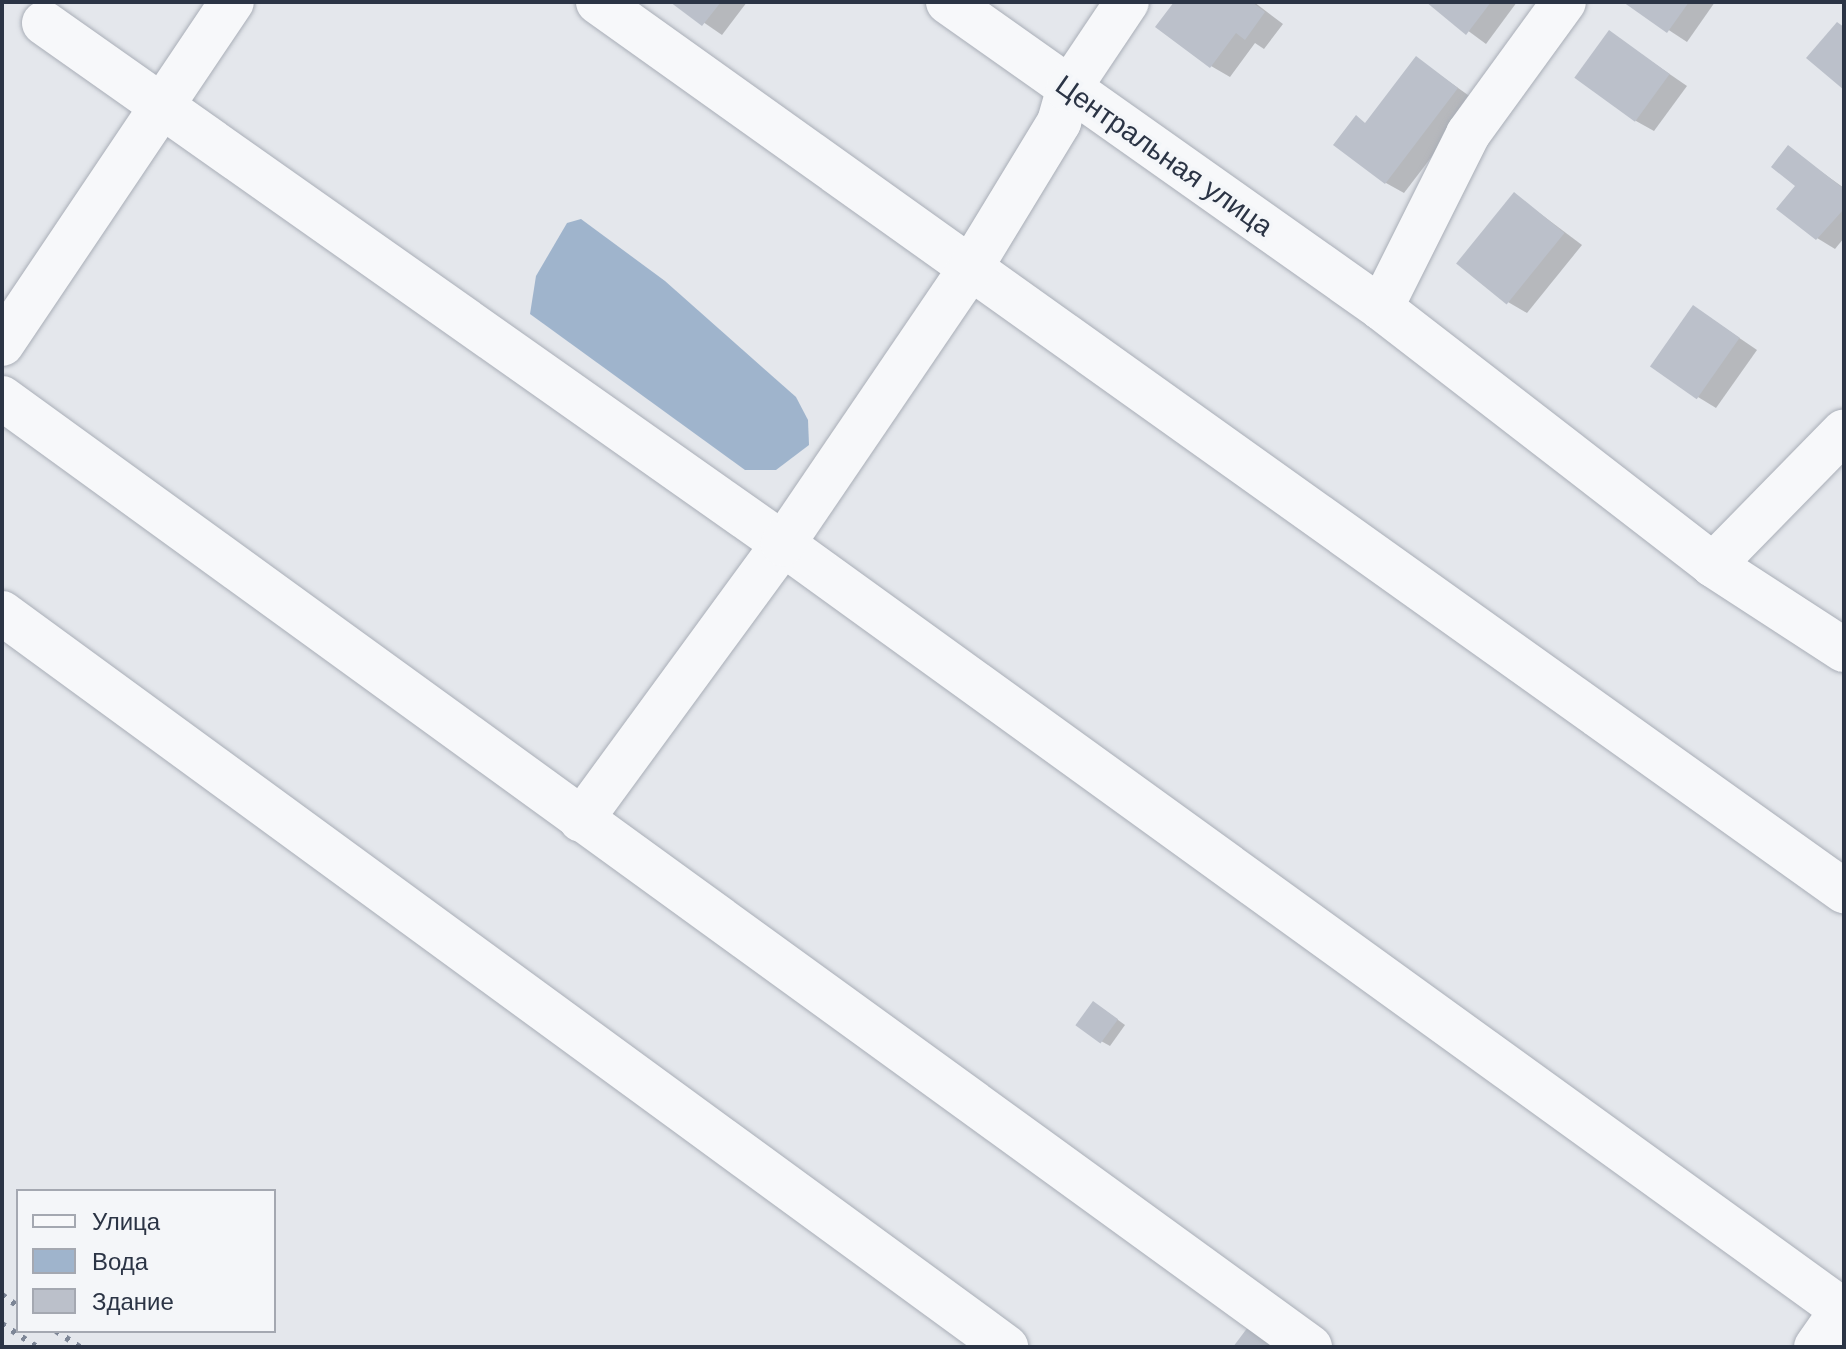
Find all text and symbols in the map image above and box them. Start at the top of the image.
street label: Центральная улица [1049,68,1279,244]
legend [16,1189,276,1333]
text: Улица [92,1206,160,1237]
text: Вода [92,1246,148,1277]
text: Здание [92,1286,174,1317]

